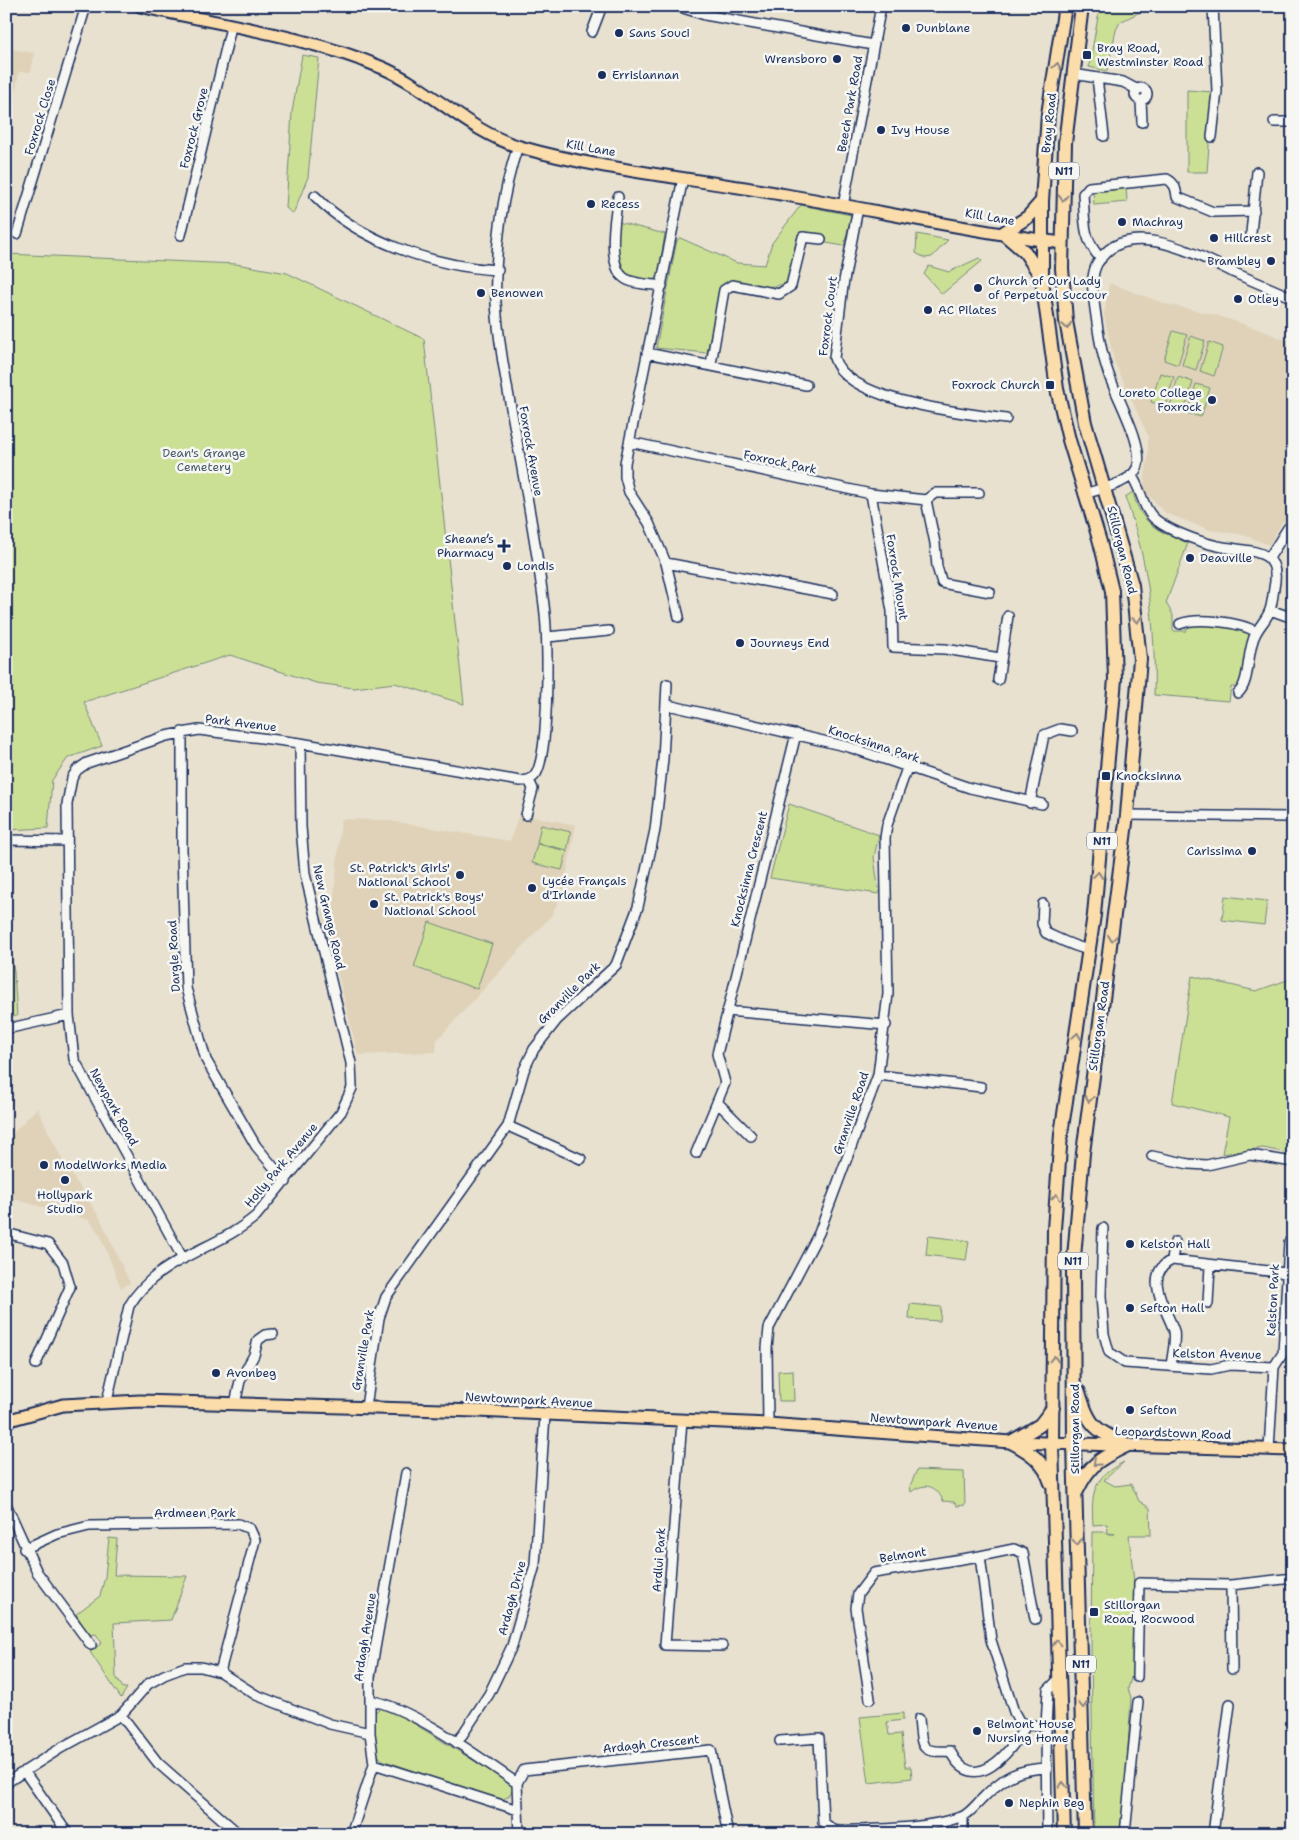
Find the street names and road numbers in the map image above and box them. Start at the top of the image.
street label: Beech Park Road [834,54,866,154]
street label: Foxrock Close [21,77,59,157]
street label: Foxrock Grove [176,86,212,170]
street label: Bray Road [1038,92,1060,154]
street label: Kill Lane [565,136,617,160]
road number: N11 [1049,162,1079,180]
street label: Kill Lane [964,205,1016,229]
street label: Foxrock Court [815,275,841,357]
street label: Foxrock Avenue [515,405,547,497]
street label: Foxrock Park [742,446,818,478]
street label: Stillorgan Road [1103,504,1141,596]
street label: Foxrock Mount [882,533,912,621]
street label: Park Avenue [204,711,278,735]
street label: Knocksinna Park [826,722,922,766]
street label: Knocksinna Crescent [727,809,771,929]
road number: N11 [1087,832,1117,849]
street label: New Grange Road [309,863,349,971]
street label: Dargle Road [164,919,184,992]
street label: Granville Park [534,958,604,1028]
street label: Stillorgan Road [1085,980,1113,1072]
street label: Newpark Road [86,1065,142,1149]
street label: Granville Road [829,1069,873,1156]
street label: Holly Park Avenue [241,1119,321,1211]
road number: N11 [1058,1252,1088,1270]
street label: Kelston Park [1263,1263,1283,1337]
street label: Granville Park [348,1308,378,1392]
street label: Kelston Avenue [1172,1345,1262,1363]
street label: Stillorgan Road [1067,1383,1083,1474]
street label: Newtownpark Avenue [465,1389,594,1411]
street label: Newtownpark Avenue [869,1410,999,1434]
street label: Leopardstown Road [1114,1423,1232,1443]
street label: Ardmeen Park [154,1505,236,1521]
street label: Ardlui Park [649,1527,669,1593]
street label: Belmont [878,1543,928,1567]
street label: Ardagh Drive [494,1559,530,1637]
street label: Ardagh Avenue [350,1591,380,1683]
road number: N11 [1066,1656,1096,1672]
street label: Ardagh Crescent [602,1731,700,1757]

